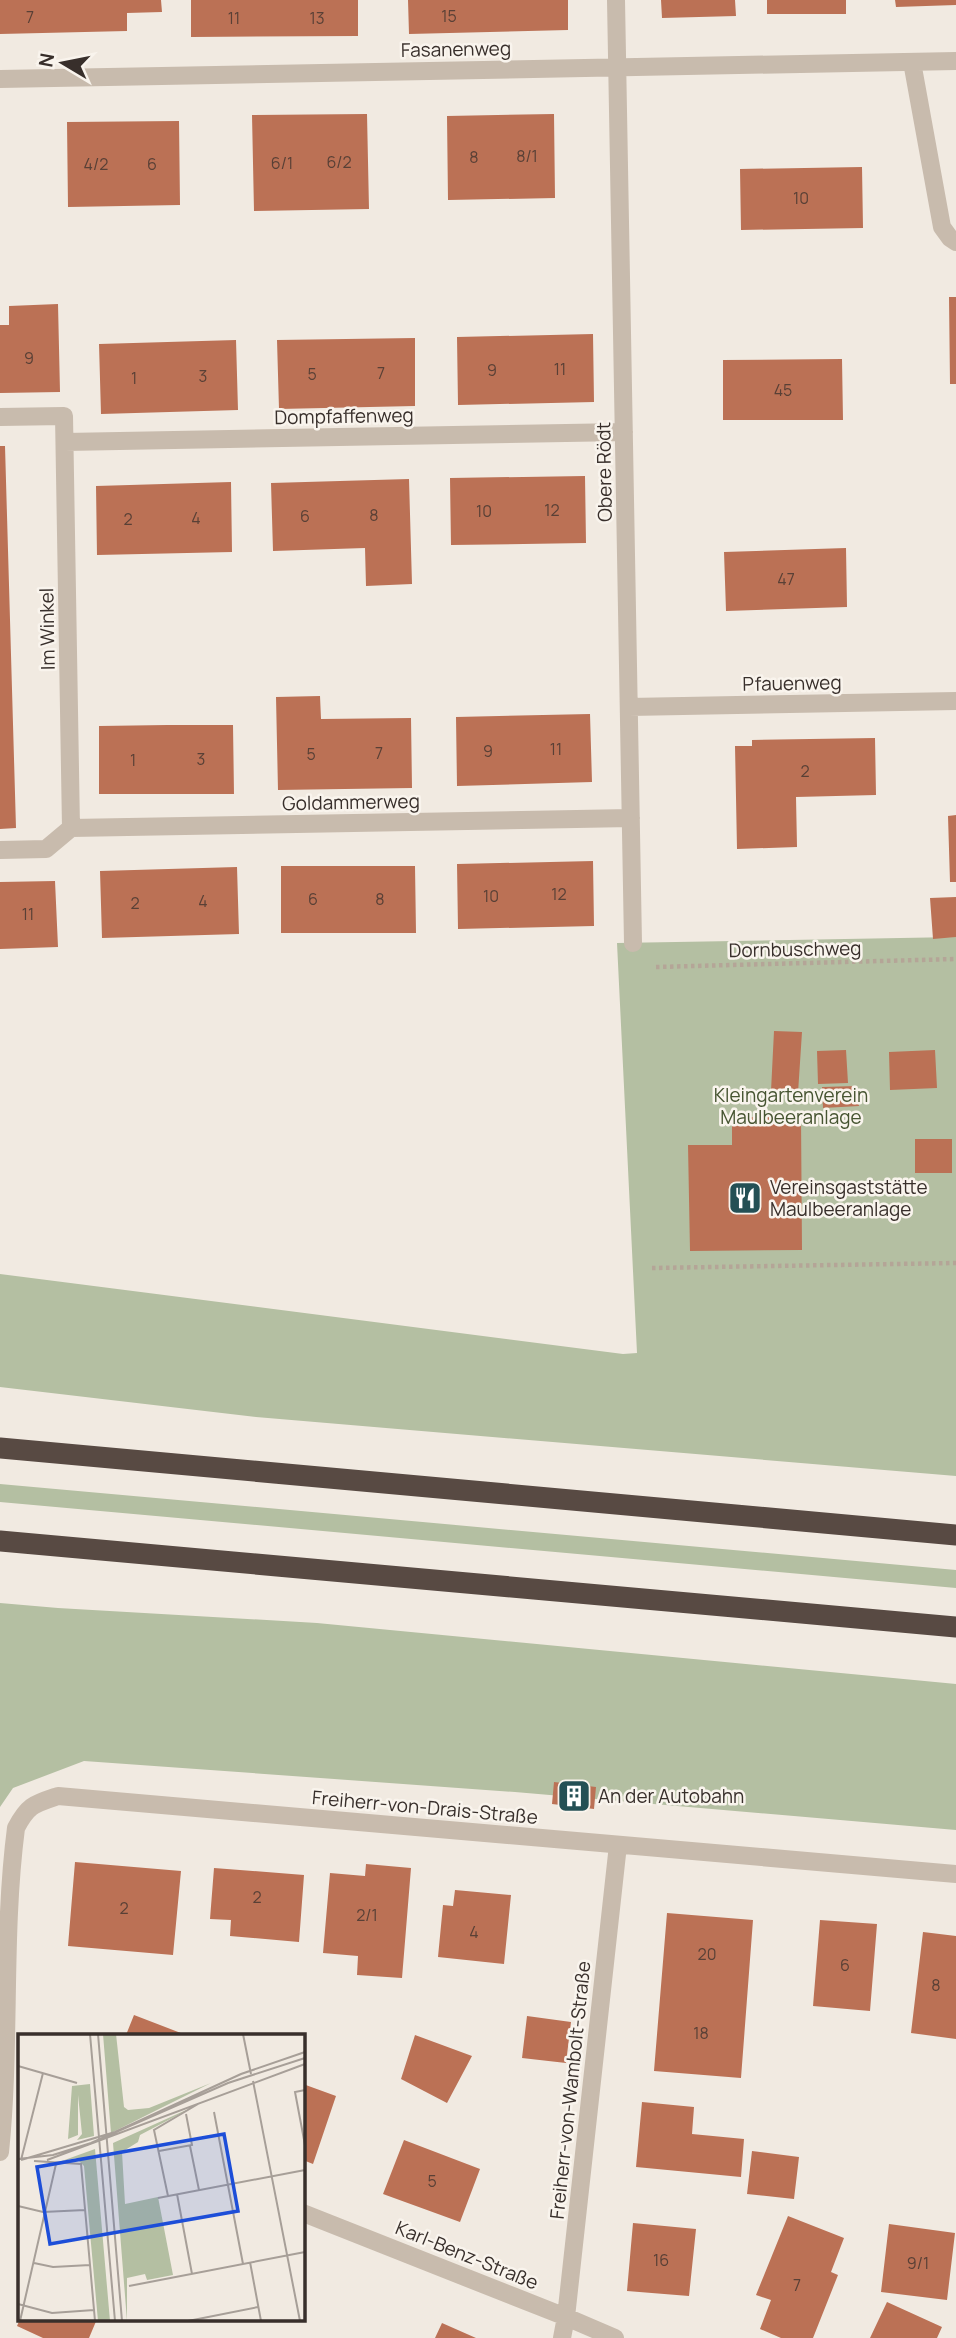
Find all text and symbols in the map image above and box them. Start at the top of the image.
house number: 15 [441,5,457,27]
house number: 7 [26,6,34,28]
house number: 11 [228,7,240,29]
house number: 13 [309,7,325,29]
north arrow [28,28,98,98]
street label: Fasanenweg [401,35,511,63]
text: N [32,51,60,69]
house number: 8/1 [516,145,538,167]
house number: 8 [469,146,479,168]
house number: 6/2 [326,151,352,173]
house number: 6/1 [271,152,293,174]
house number: 4/2 [84,153,108,175]
house number: 6 [147,153,157,175]
house number: 10 [793,187,809,209]
house number: 9 [24,347,34,369]
house number: 11 [554,358,566,380]
house number: 9 [487,359,497,381]
house number: 7 [377,362,385,384]
house number: 5 [307,363,317,385]
house number: 3 [199,365,207,387]
house number: 1 [131,367,137,389]
house number: 45 [774,379,792,401]
street label: Dompfaffenweg [274,402,414,430]
street label: Obere Rödt [590,422,618,522]
house number: 12 [544,499,560,521]
house number: 10 [476,500,492,522]
house number: 8 [369,504,379,526]
house number: 6 [300,505,310,527]
house number: 4 [191,507,201,529]
house number: 2 [123,508,133,530]
house number: 47 [777,568,795,590]
street label: Im Winkel [33,588,61,670]
street label: Pfauenweg [742,669,842,697]
house number: 11 [550,738,562,760]
house number: 9 [483,740,493,762]
house number: 7 [375,742,383,764]
house number: 5 [306,743,316,765]
house number: 3 [197,748,205,770]
house number: 1 [130,749,136,771]
house number: 2 [800,760,810,782]
street label: Goldammerweg [282,788,420,816]
house number: 12 [551,883,567,905]
house number: 10 [483,885,499,907]
house number: 6 [308,888,318,910]
house number: 8 [375,888,385,910]
house number: 4 [198,890,208,912]
house number: 2 [130,892,140,914]
house number: 11 [22,903,34,925]
street label: Dornbuschweg [728,935,862,963]
park label: Kleingartenverein Maulbeeranlage [714,1082,868,1130]
place label: Vereinsgaststätte Maulbeeranlage [770,1174,928,1222]
restaurant icon: Vereinsgaststätte Maulbeeranlage [726,1179,764,1217]
building icon: An der Autobahn [555,1777,593,1815]
place label: An der Autobahn [598,1783,744,1809]
street label: Freiherr-von-Drais-Straße [311,1784,539,1830]
house number: 2 [252,1886,262,1908]
house number: 2 [119,1897,129,1919]
house number: 2/1 [356,1904,378,1926]
house number: 4 [469,1921,479,1943]
house number: 20 [698,1943,716,1965]
house number: 6 [840,1954,850,1976]
street label: Freiherr-von-Wambolt-Straße [543,1960,597,2220]
house number: 8 [931,1974,941,1996]
house number: 18 [693,2022,709,2044]
inset map [18,2034,304,2320]
house number: 5 [427,2170,437,2192]
street label: Karl-Benz-Straße [392,2215,542,2295]
house number: 16 [653,2249,669,2271]
house number: 9/1 [907,2252,929,2274]
house number: 7 [793,2274,801,2296]

